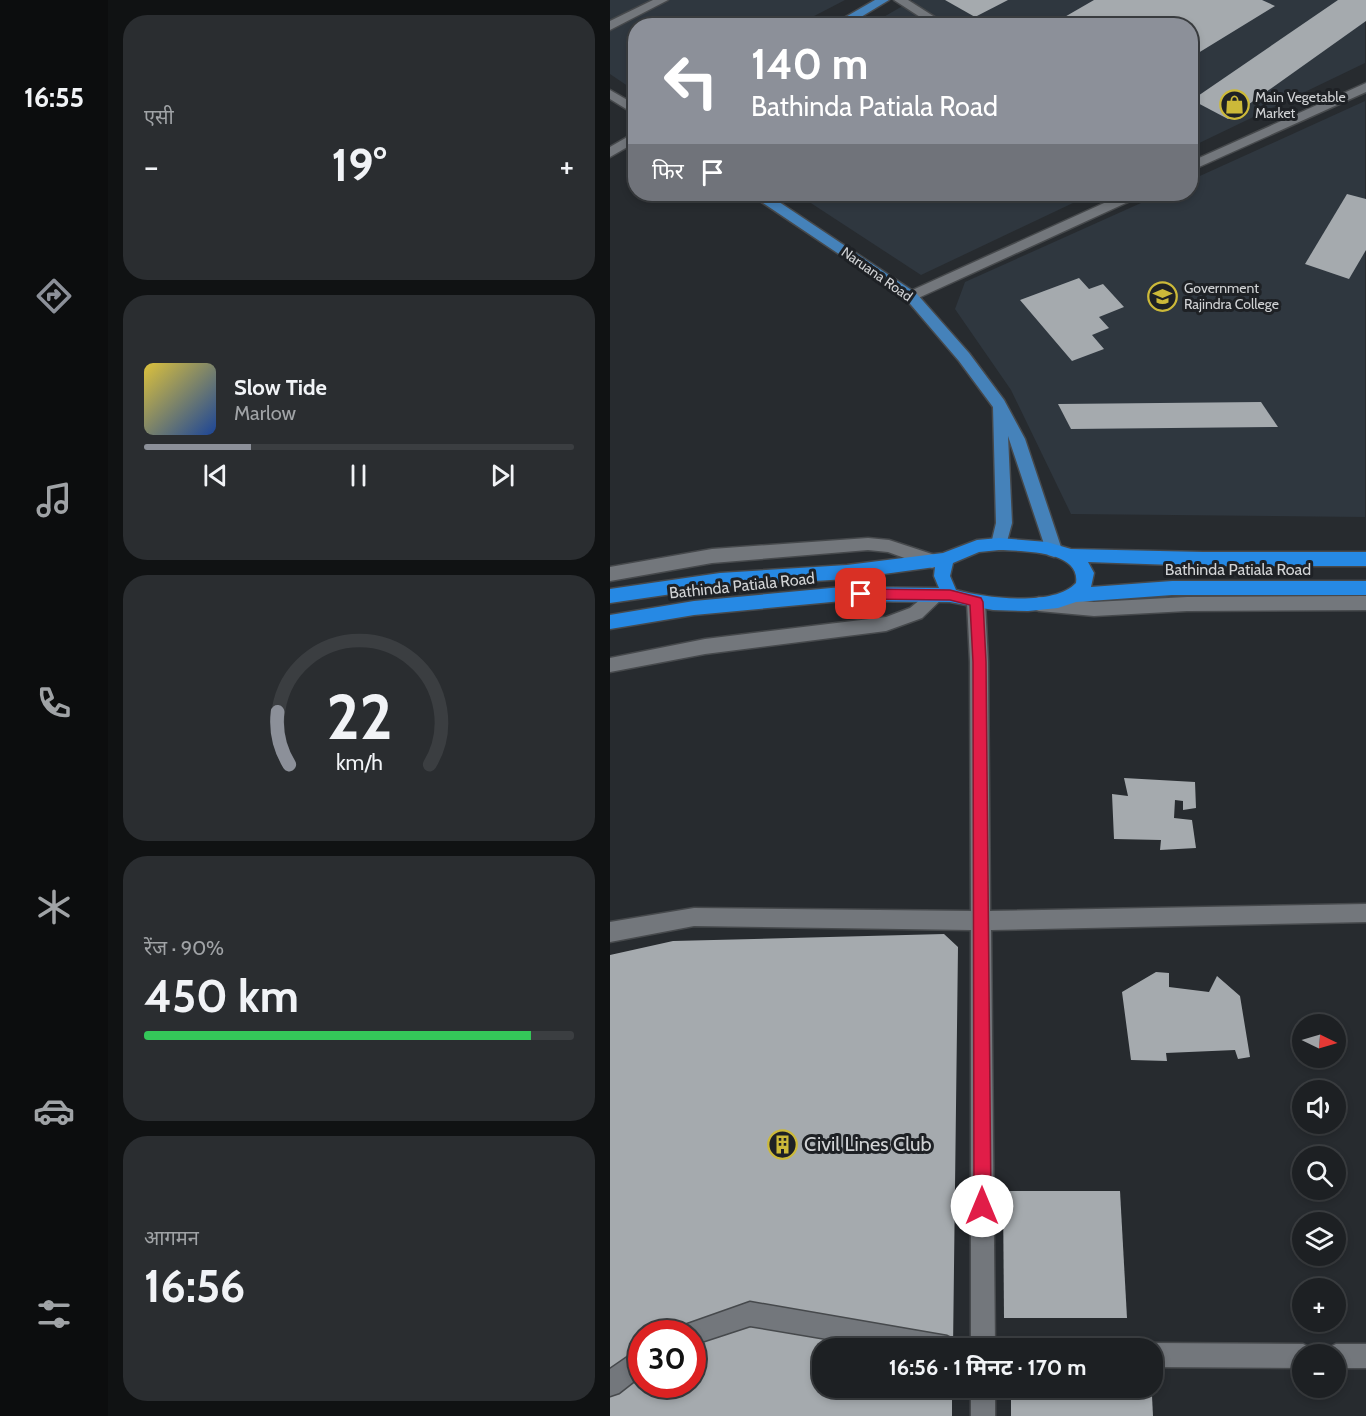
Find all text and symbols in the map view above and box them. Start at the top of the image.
text: 140 m [751,38,868,90]
icon: left [652,42,730,120]
text: 16:55 [24,81,84,114]
place label: Main Vegetable Market [1255,88,1346,122]
shop icon: Main Vegetable Market [1218,89,1250,121]
text: Bathinda Patiala Road [751,90,998,123]
text: एसी [144,105,174,129]
text: 19° [332,138,386,192]
text: − [144,146,159,186]
text: + [559,146,574,186]
icon: arrive [696,156,729,189]
text: फिर [652,158,684,185]
street label: Naruana Road [838,243,916,305]
icon: directions [33,275,75,317]
place label: Government Rajindra College [1184,279,1279,313]
school or university icon: Government Rajindra College [1147,280,1179,312]
text: Slow Tide [234,374,327,401]
text: Marlow [234,401,296,425]
icon: previous [199,459,232,492]
icon: pause [342,459,375,492]
icon: next [486,459,519,492]
icon: music [33,479,75,521]
street label: Bathinda Patiala Road [1165,560,1311,579]
street label: Bathinda Patiala Road [668,568,816,603]
pin [835,568,886,619]
icon: arrive [844,577,877,610]
text: 22 [326,679,392,755]
icon: phone [33,682,75,724]
text: km/h [336,749,382,775]
icon: climate [33,886,75,928]
text: रेंज · 90% [144,936,224,960]
text: 450 km [144,969,299,1023]
north arrow [1292,1014,1346,1068]
map controls [1292,1014,1346,1398]
button: sound [1292,1080,1346,1134]
icon: car [33,1090,75,1132]
building icon: Civil Lines Club [767,1128,799,1160]
place label: Civil Lines Club [804,1132,932,1156]
button: search [1292,1146,1346,1200]
position arrow [950,1174,1014,1238]
button: layers [1292,1212,1346,1266]
text: आगमन [144,1226,199,1250]
text: 16:56 [144,1259,245,1313]
button: + [1292,1278,1346,1332]
icon: filters [33,1293,75,1335]
speed limit sign: 30 [628,1320,706,1398]
button: − [1292,1344,1346,1398]
text: 16:56 · 1 मिनट · 170 m [889,1354,1086,1381]

